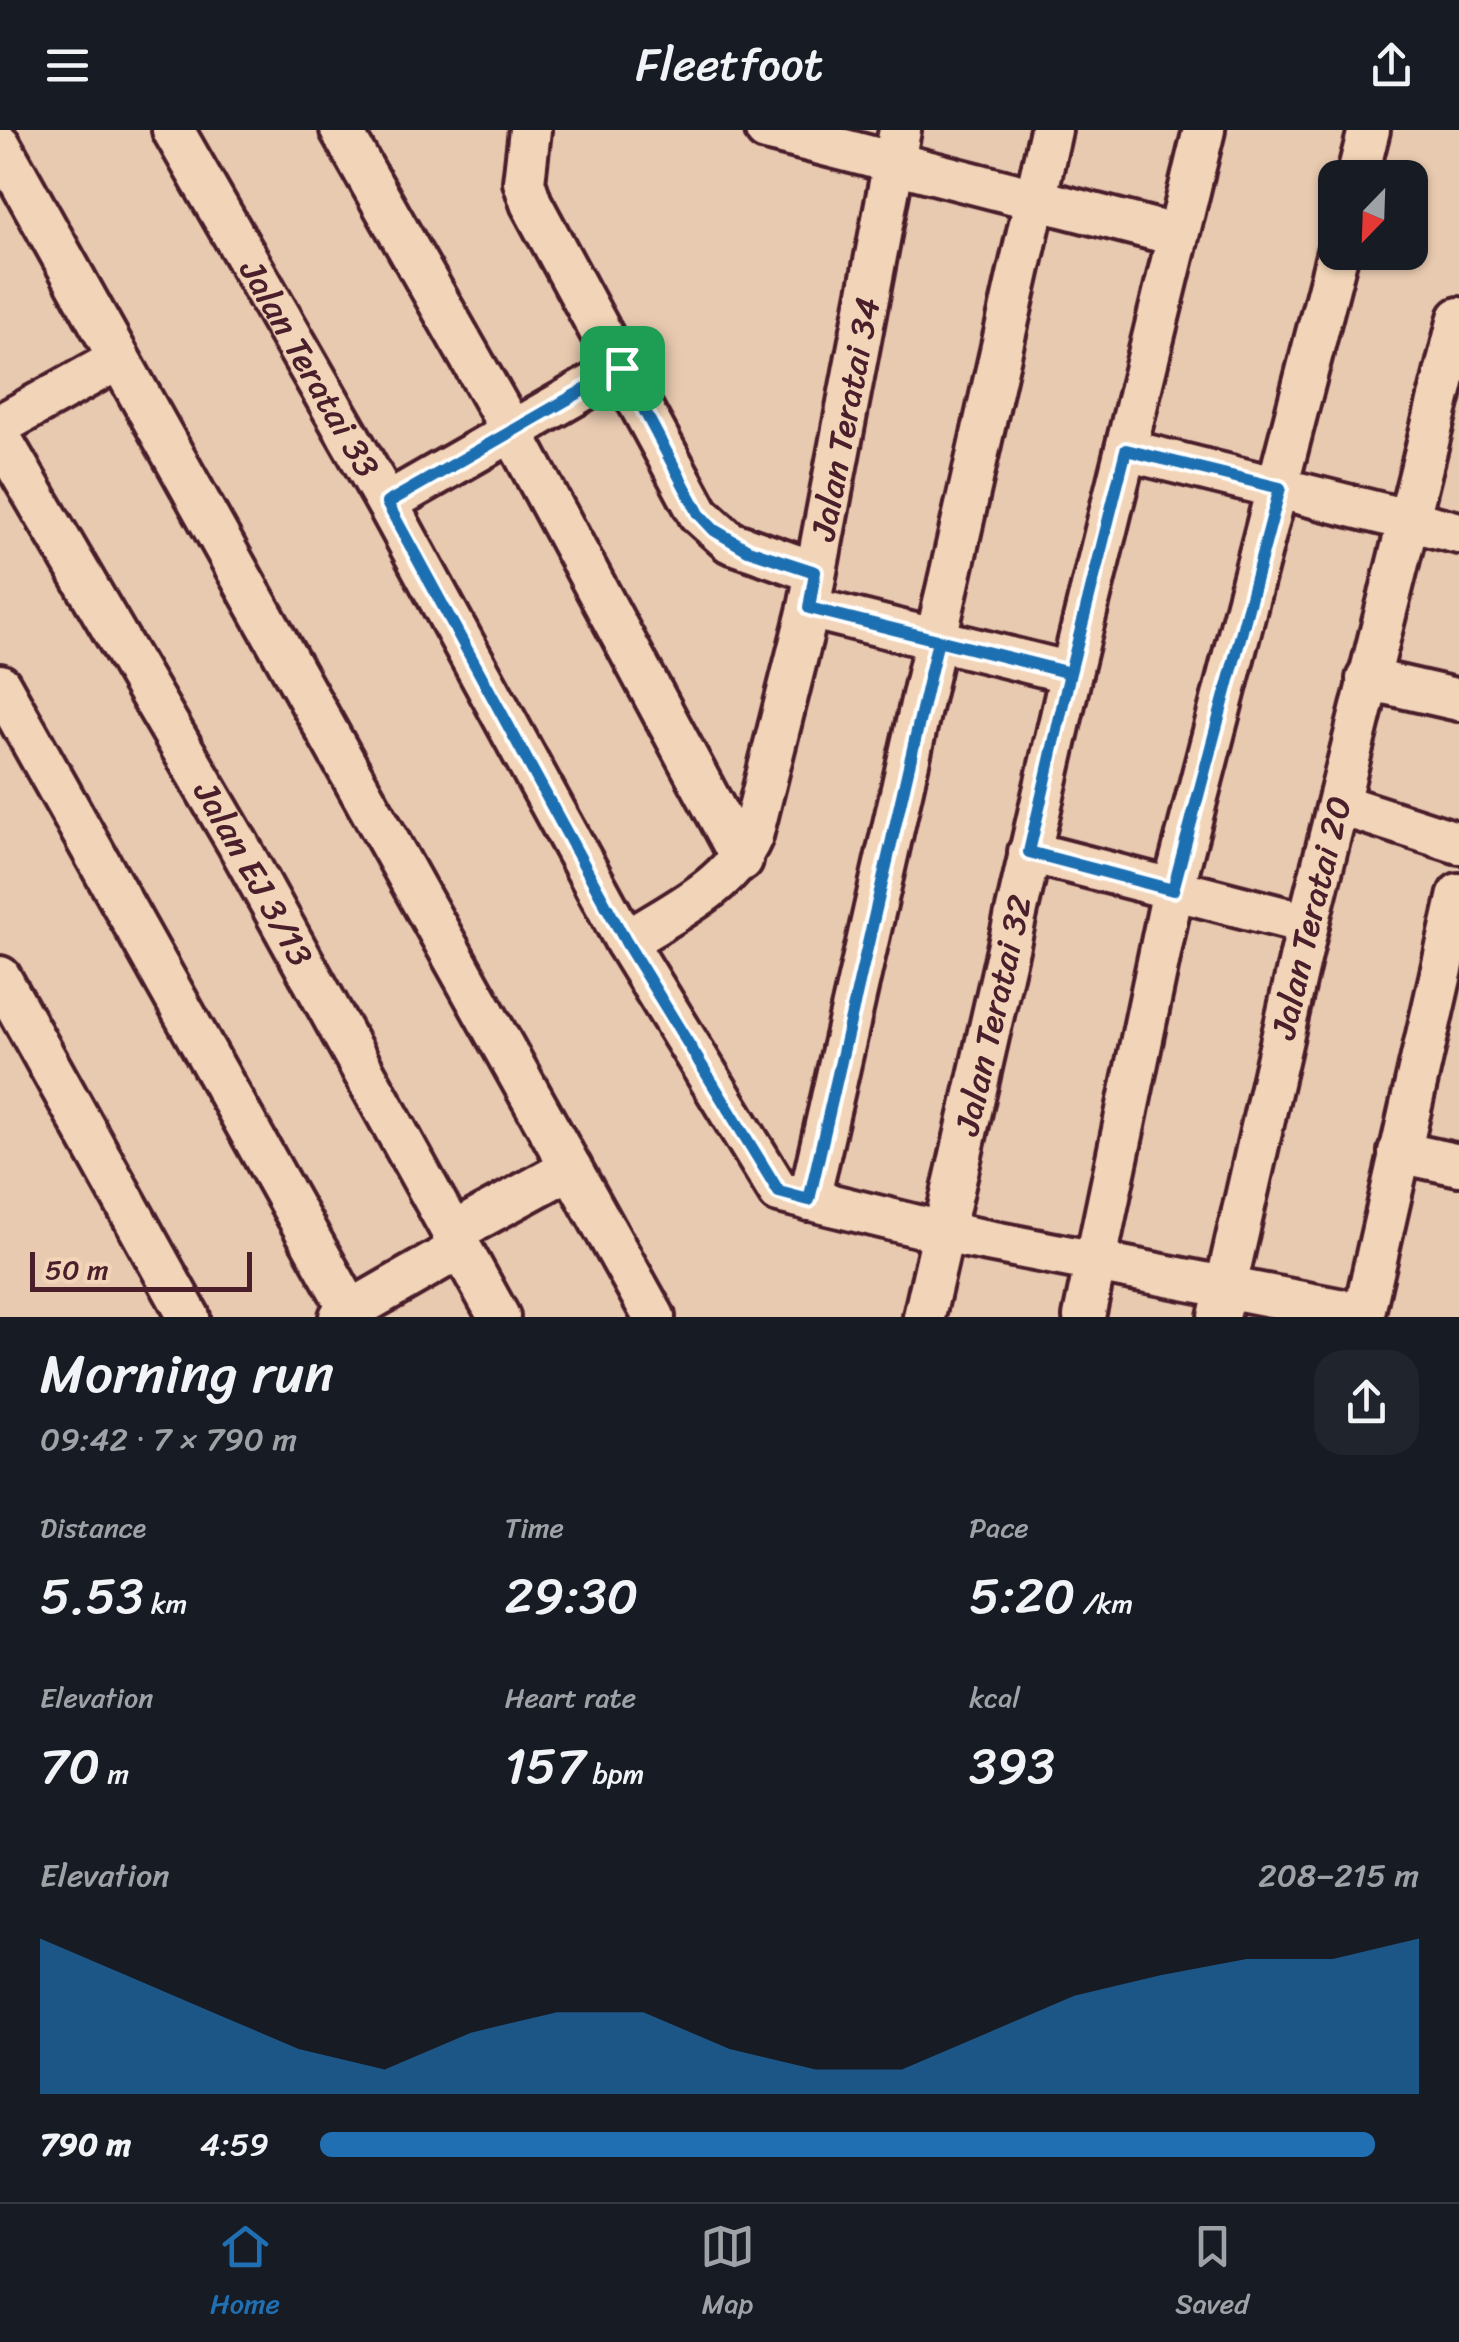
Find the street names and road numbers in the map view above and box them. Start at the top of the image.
street label: Jalan Teratai 33 [222,246,397,490]
street label: Jalan Teratai 34 [791,292,899,547]
street label: Jalan EJ 3/13 [176,768,331,978]
street label: Jalan Teratai 20 [1252,789,1370,1046]
street label: Jalan Teratai 32 [935,889,1050,1142]

